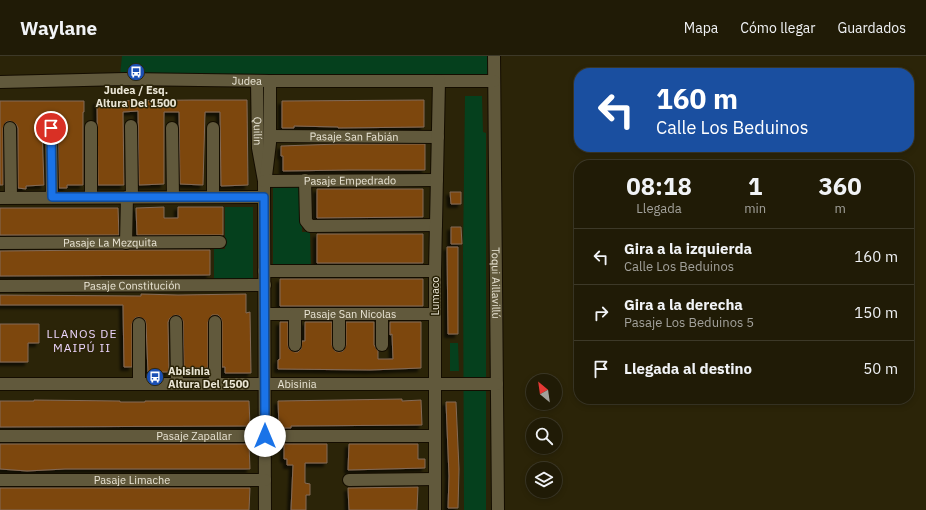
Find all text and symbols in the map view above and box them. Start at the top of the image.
text: Waylane [20,16,97,40]
text: Mapa [684,19,718,37]
text: Cómo llegar [740,19,815,37]
text: Guardados [837,19,906,37]
bus stop icon: Judea / Esq. Altura Del 1500 [126,62,146,82]
street label: Judea [232,73,262,88]
text: 160 m [656,80,738,117]
place label: Judea / Esq. Altura Del 1500 [96,83,177,110]
icon: left [590,84,642,136]
pin [34,111,68,145]
street label: Quilín [251,116,265,145]
text: Calle Los Beduinos [656,116,808,139]
icon: arrive [40,117,62,139]
street label: Pasaje San Fabián [309,129,399,144]
text: 08:18 [626,170,692,202]
text: 1 [748,170,762,202]
text: 360 [818,170,862,202]
street label: Pasaje Empedrado [304,173,396,188]
text: Llegada [636,200,682,217]
text: min [744,200,766,217]
text: m [834,200,846,217]
street label: Pasaje La Mezquita [63,235,157,250]
text: Gira a la izquierda [624,239,752,258]
icon: left [590,246,612,268]
street label: Toqui Aillavillú [489,247,503,319]
text: 160 m [854,247,898,266]
text: Calle Los Beduinos [624,258,734,275]
street label: Lumaco [428,277,442,315]
street label: Pasaje Constitución [83,278,181,293]
text: Gira a la derecha [624,295,743,314]
icon: right [590,302,612,324]
text: 150 m [854,303,898,322]
street label: Pasaje San Nicolas [304,307,396,321]
text: Pasaje Los Beduinos 5 [624,314,754,331]
district label: LLANOS DE MAIPÚ II [47,326,117,355]
icon: arrive [590,358,612,380]
text: Llegada al destino [624,359,752,378]
text: 50 m [863,359,898,378]
place label: Abisinia Altura Del 1500 [168,364,249,391]
bus stop icon: Abisinia Altura Del 1500 [145,367,165,387]
north arrow [526,374,562,410]
map controls [526,374,562,498]
street label: Abisinia [277,377,317,391]
position arrow [244,415,286,457]
button: search [526,418,562,454]
street label: Pasaje Zapallar [156,429,232,443]
button: layers [526,462,562,498]
street label: Pasaje Limache [94,473,170,487]

